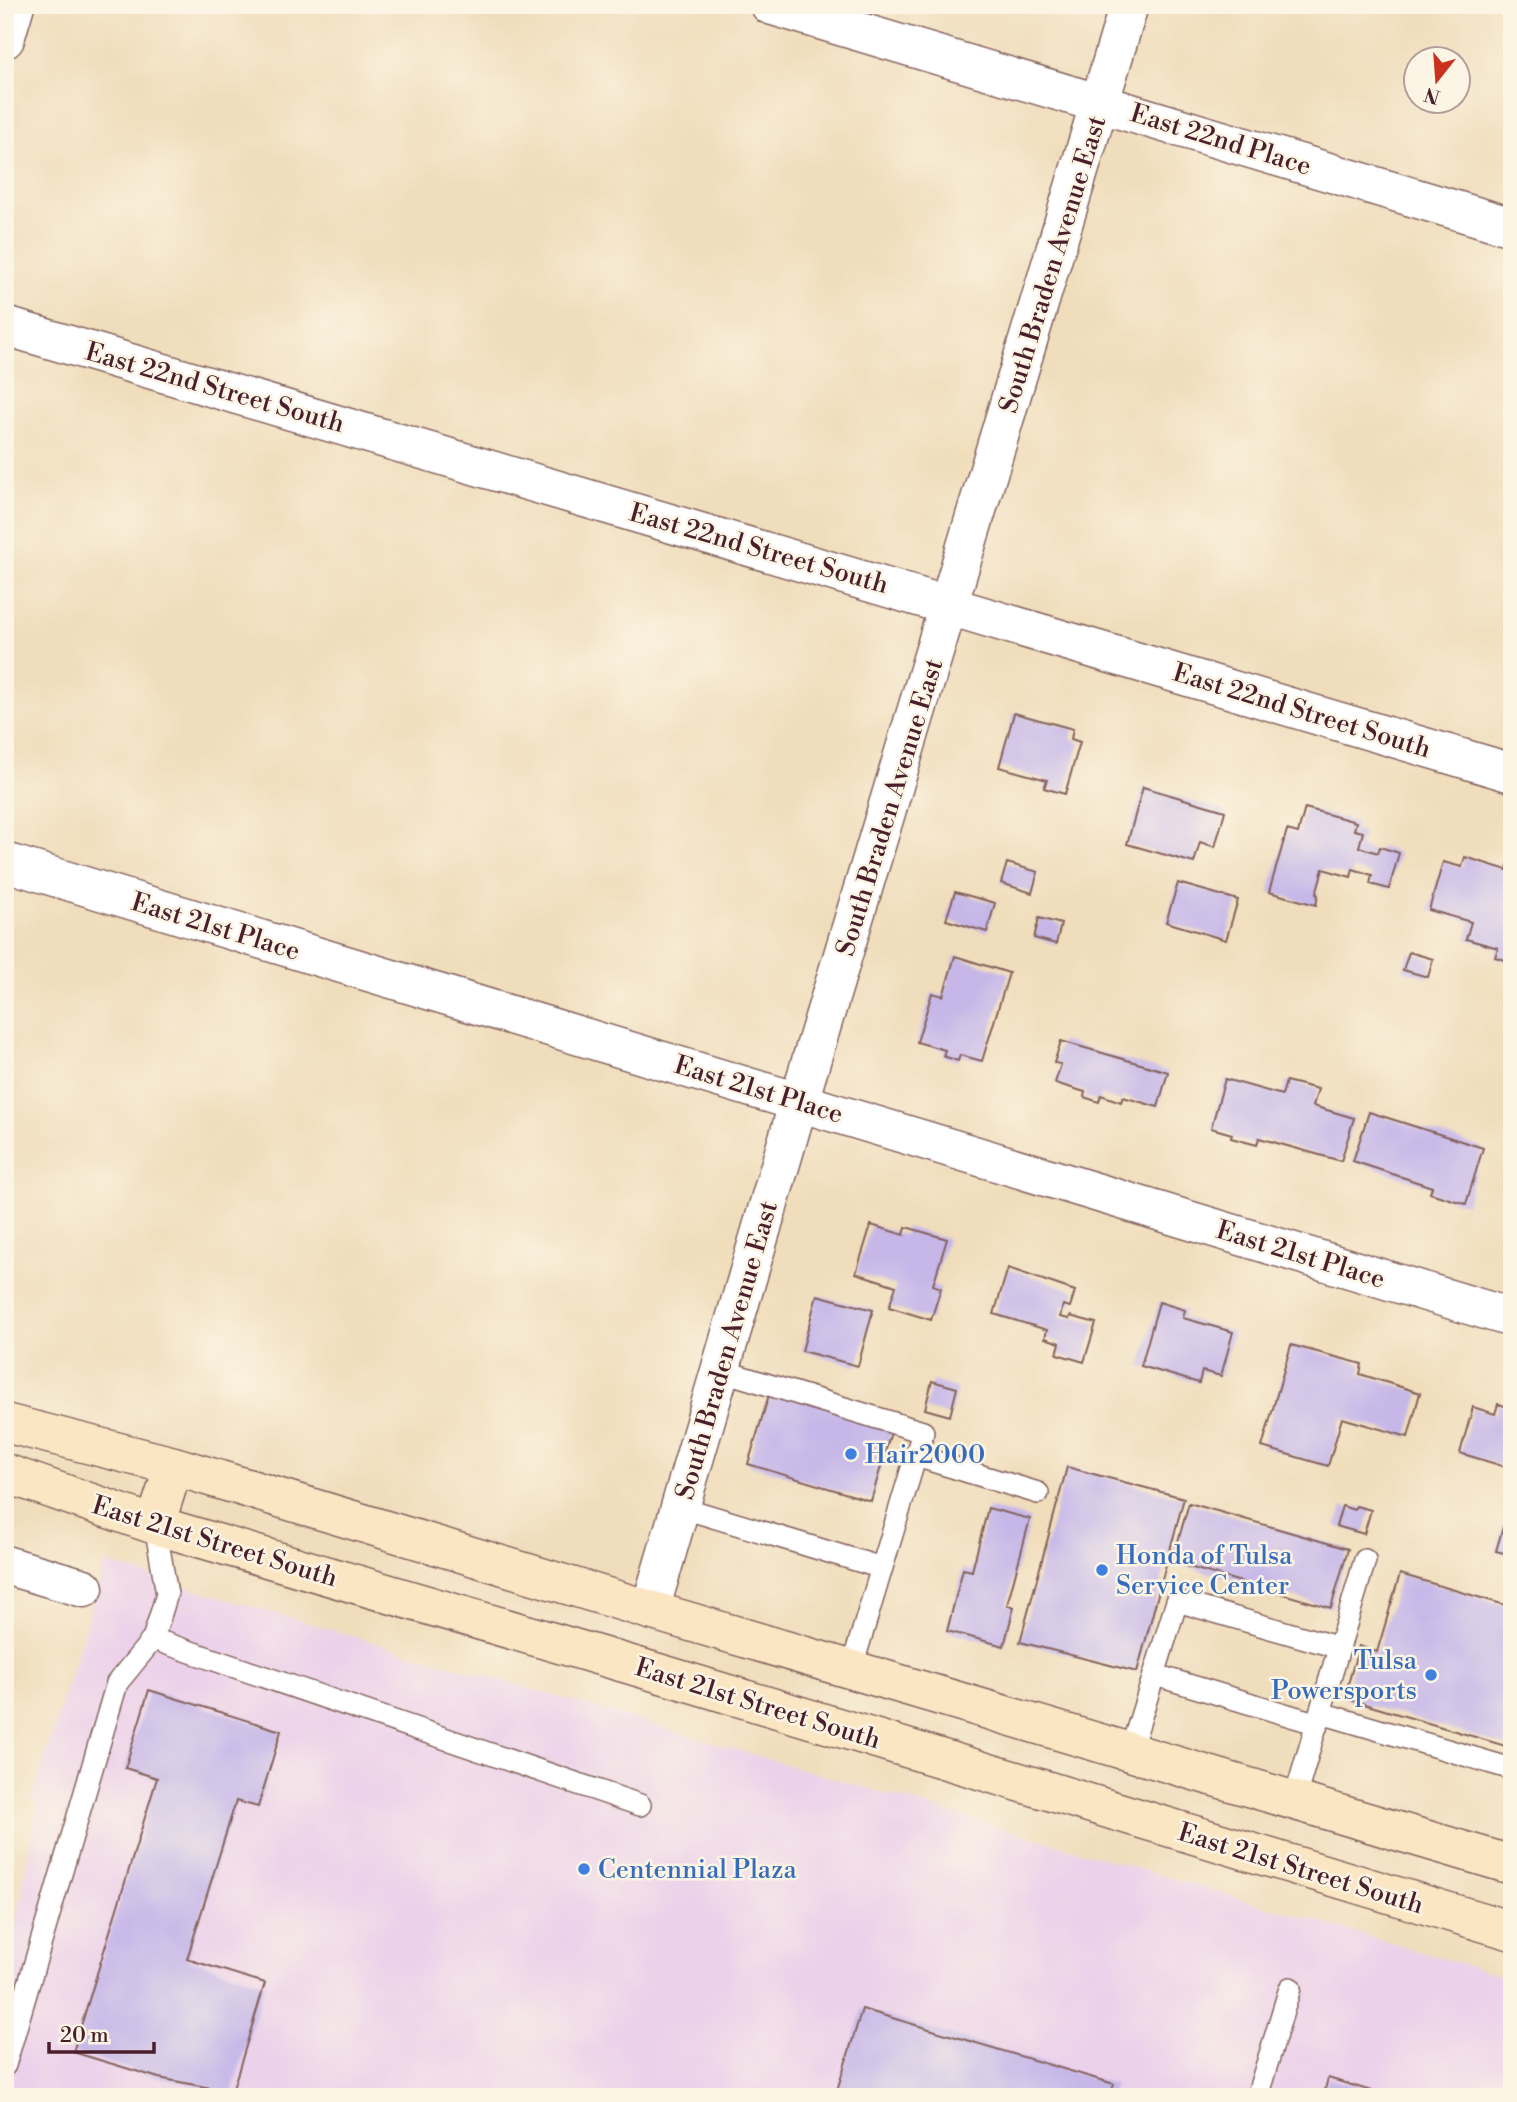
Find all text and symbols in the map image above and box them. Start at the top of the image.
north arrow [1402,46,1472,116]
text: N [1422,82,1443,109]
street label: East 22nd Place [1126,97,1315,183]
street label: South Braden Avenue East [992,112,1113,417]
street label: East 22nd Street South [82,336,348,440]
street label: East 22nd Street South [626,497,892,601]
street label: South Braden Avenue East [829,655,950,960]
street label: East 22nd Street South [1169,656,1434,765]
street label: East 21st Place [128,886,304,968]
street label: East 21st Place [671,1049,847,1131]
street label: South Braden Avenue East [669,1197,785,1503]
street label: East 21st Place [1213,1214,1389,1296]
place label: Hair2000 [865,1439,985,1471]
marker: Hair2000 [843,1446,859,1462]
street label: East 21st Street South [88,1489,341,1595]
place label: Honda of Tulsa Service Center [1116,1540,1293,1602]
marker: Honda of Tulsa Service Center [1094,1562,1110,1578]
place label: Tulsa Powersports [1271,1645,1418,1707]
street label: East 21st Street South [631,1651,884,1757]
marker: Tulsa Powersports [1423,1667,1439,1683]
street label: East 21st Street South [1174,1816,1427,1922]
place label: Centennial Plaza [598,1854,798,1886]
marker: Centennial Plaza [576,1861,592,1877]
scale bar [49,2011,154,2055]
text: 20 m [60,2023,109,2049]

